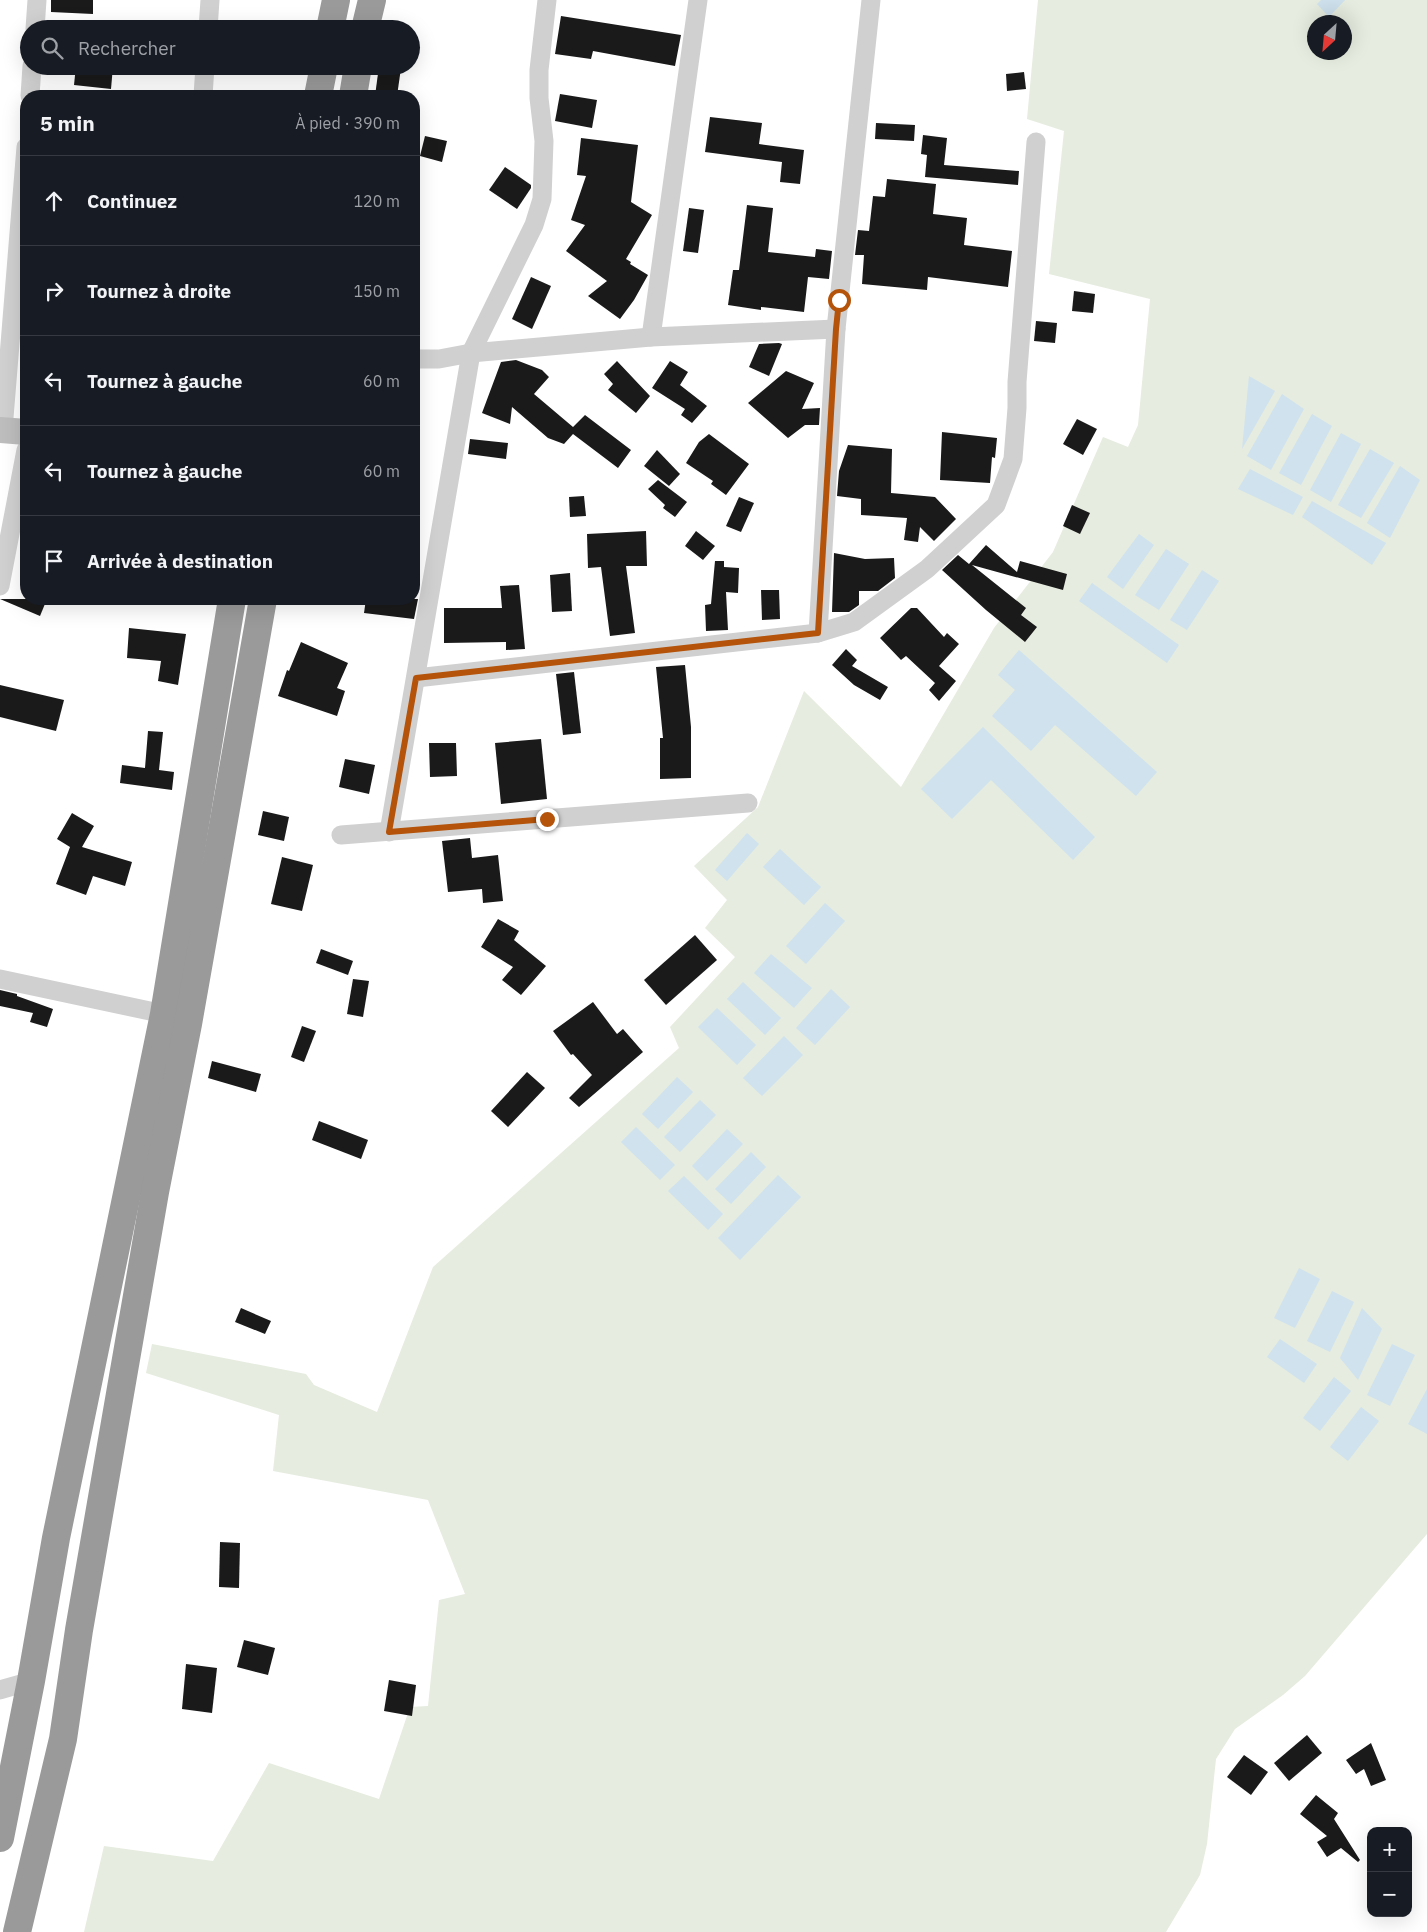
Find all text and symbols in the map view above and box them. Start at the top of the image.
north arrow [1307,15,1352,60]
search box [20,20,420,75]
icon: search [38,34,66,62]
text: Rechercher [78,36,176,60]
text: 5 min [40,109,95,137]
text: À pied · 390 m [295,113,400,133]
icon: ahead [40,187,68,215]
text: Continuez [87,189,177,213]
text: 120 m [353,191,400,211]
icon: right [40,277,68,305]
text: Tournez à droite [87,279,231,303]
text: 150 m [353,281,400,301]
route start [828,289,851,312]
icon: left [40,367,68,395]
text: Tournez à gauche [87,369,243,393]
text: 60 m [363,371,400,391]
icon: left [40,457,68,485]
text: Tournez à gauche [87,459,243,483]
text: 60 m [363,461,400,481]
icon: arrive [40,547,68,575]
text: Arrivée à destination [87,549,273,573]
route end [536,808,559,831]
map controls [1367,1827,1412,1917]
button: + [1367,1827,1412,1872]
button: − [1367,1872,1412,1917]

